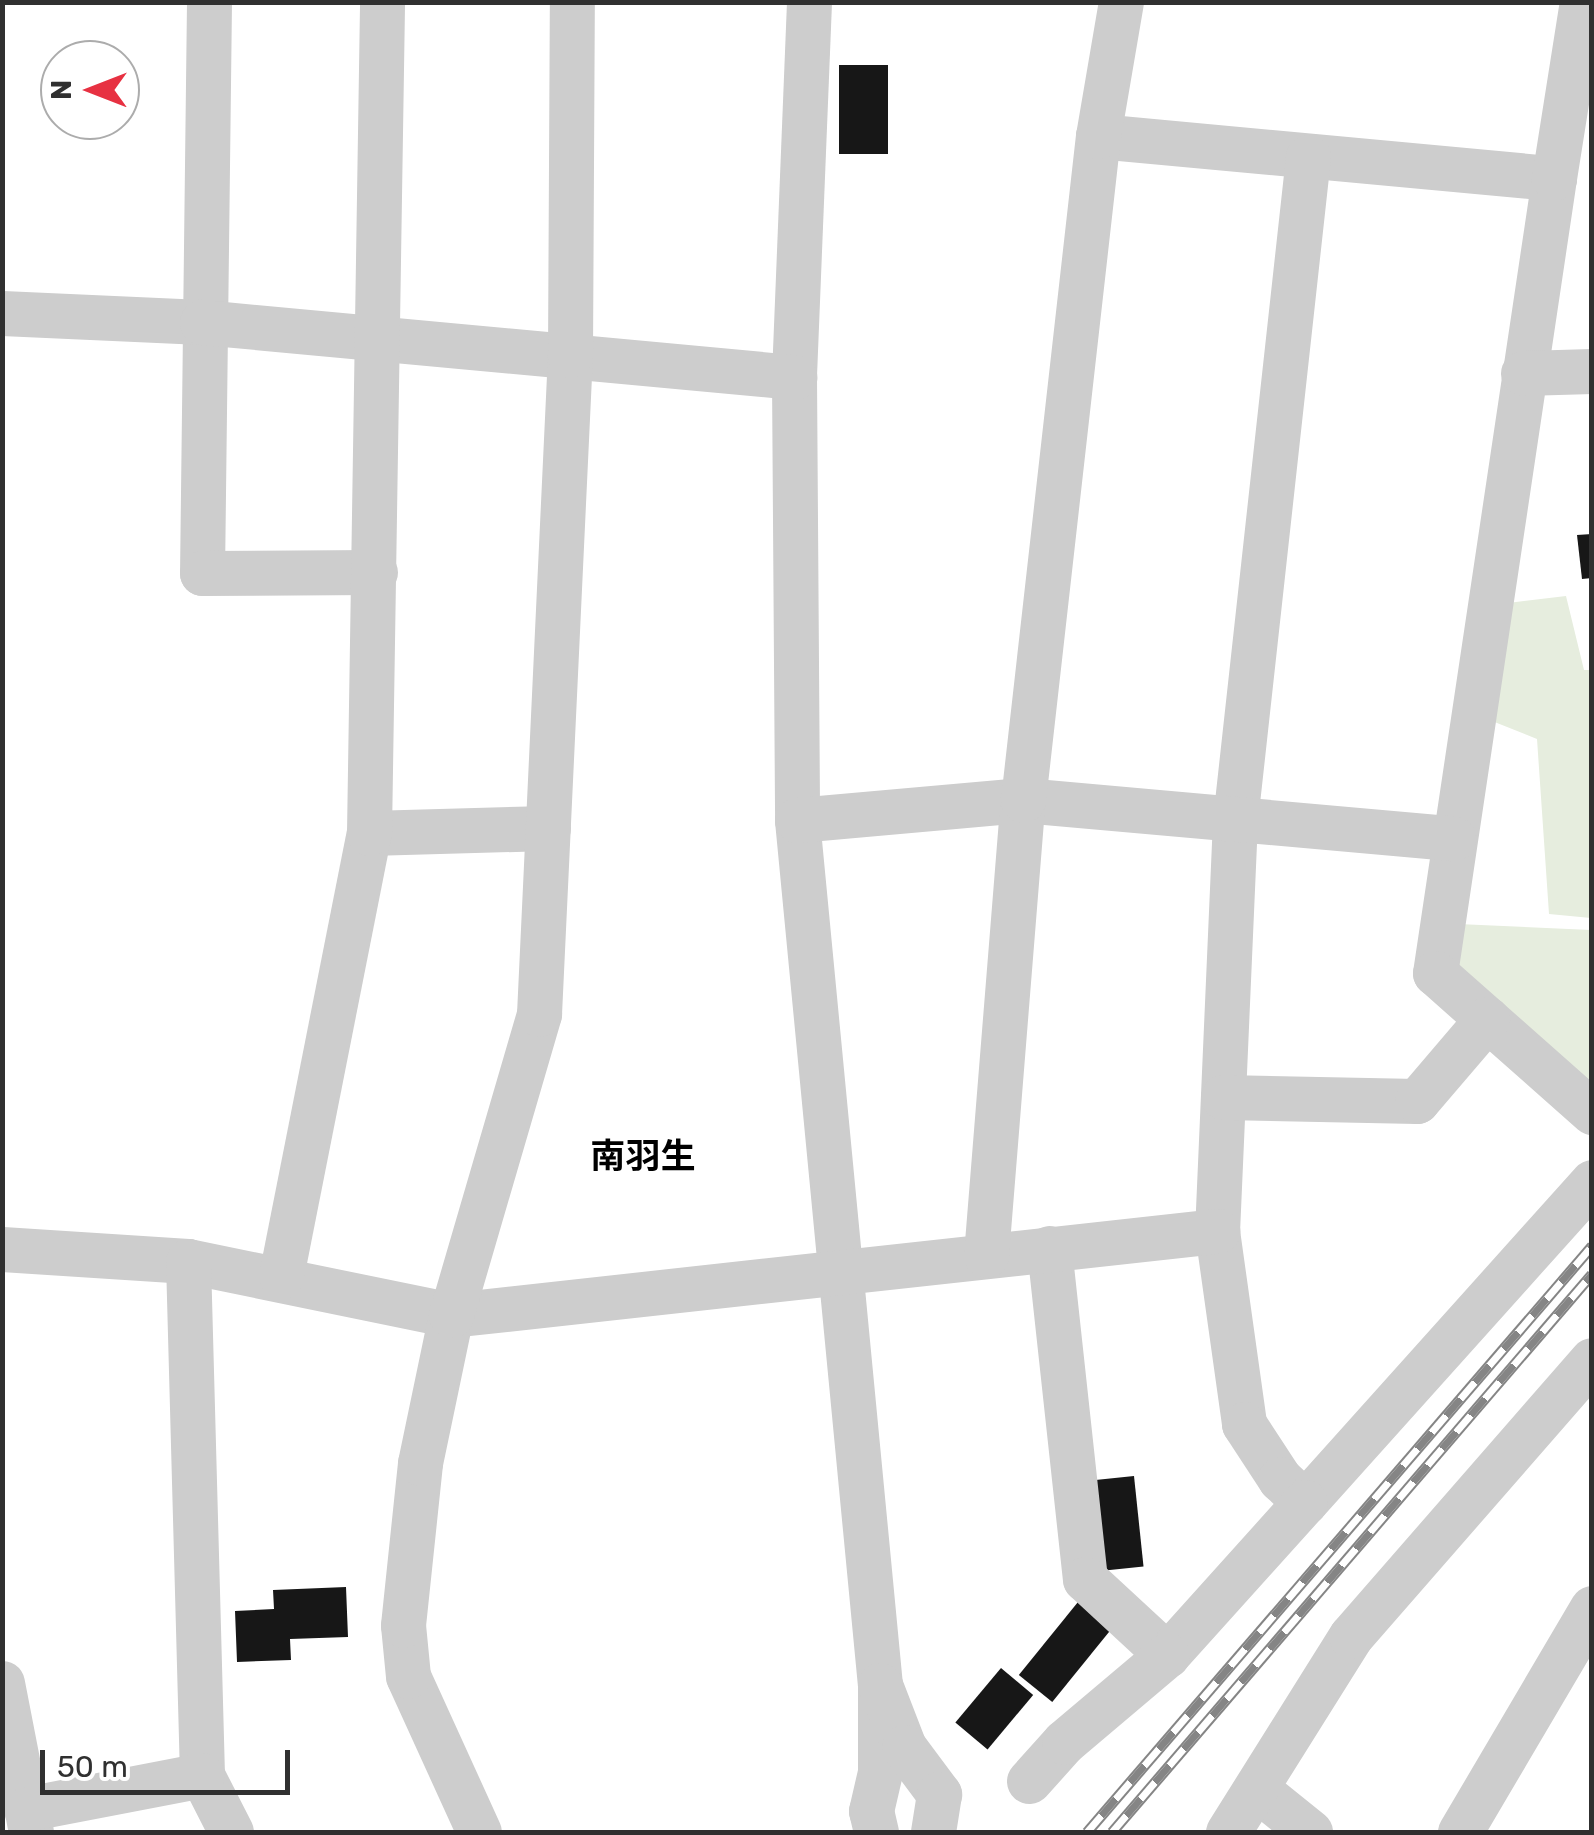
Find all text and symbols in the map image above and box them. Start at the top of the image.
north arrow [40,40,140,140]
text: N [45,80,78,100]
district label: 南羽生 [591,1135,695,1177]
scale bar [45,1730,295,1792]
text: 50 m [57,1749,128,1785]

